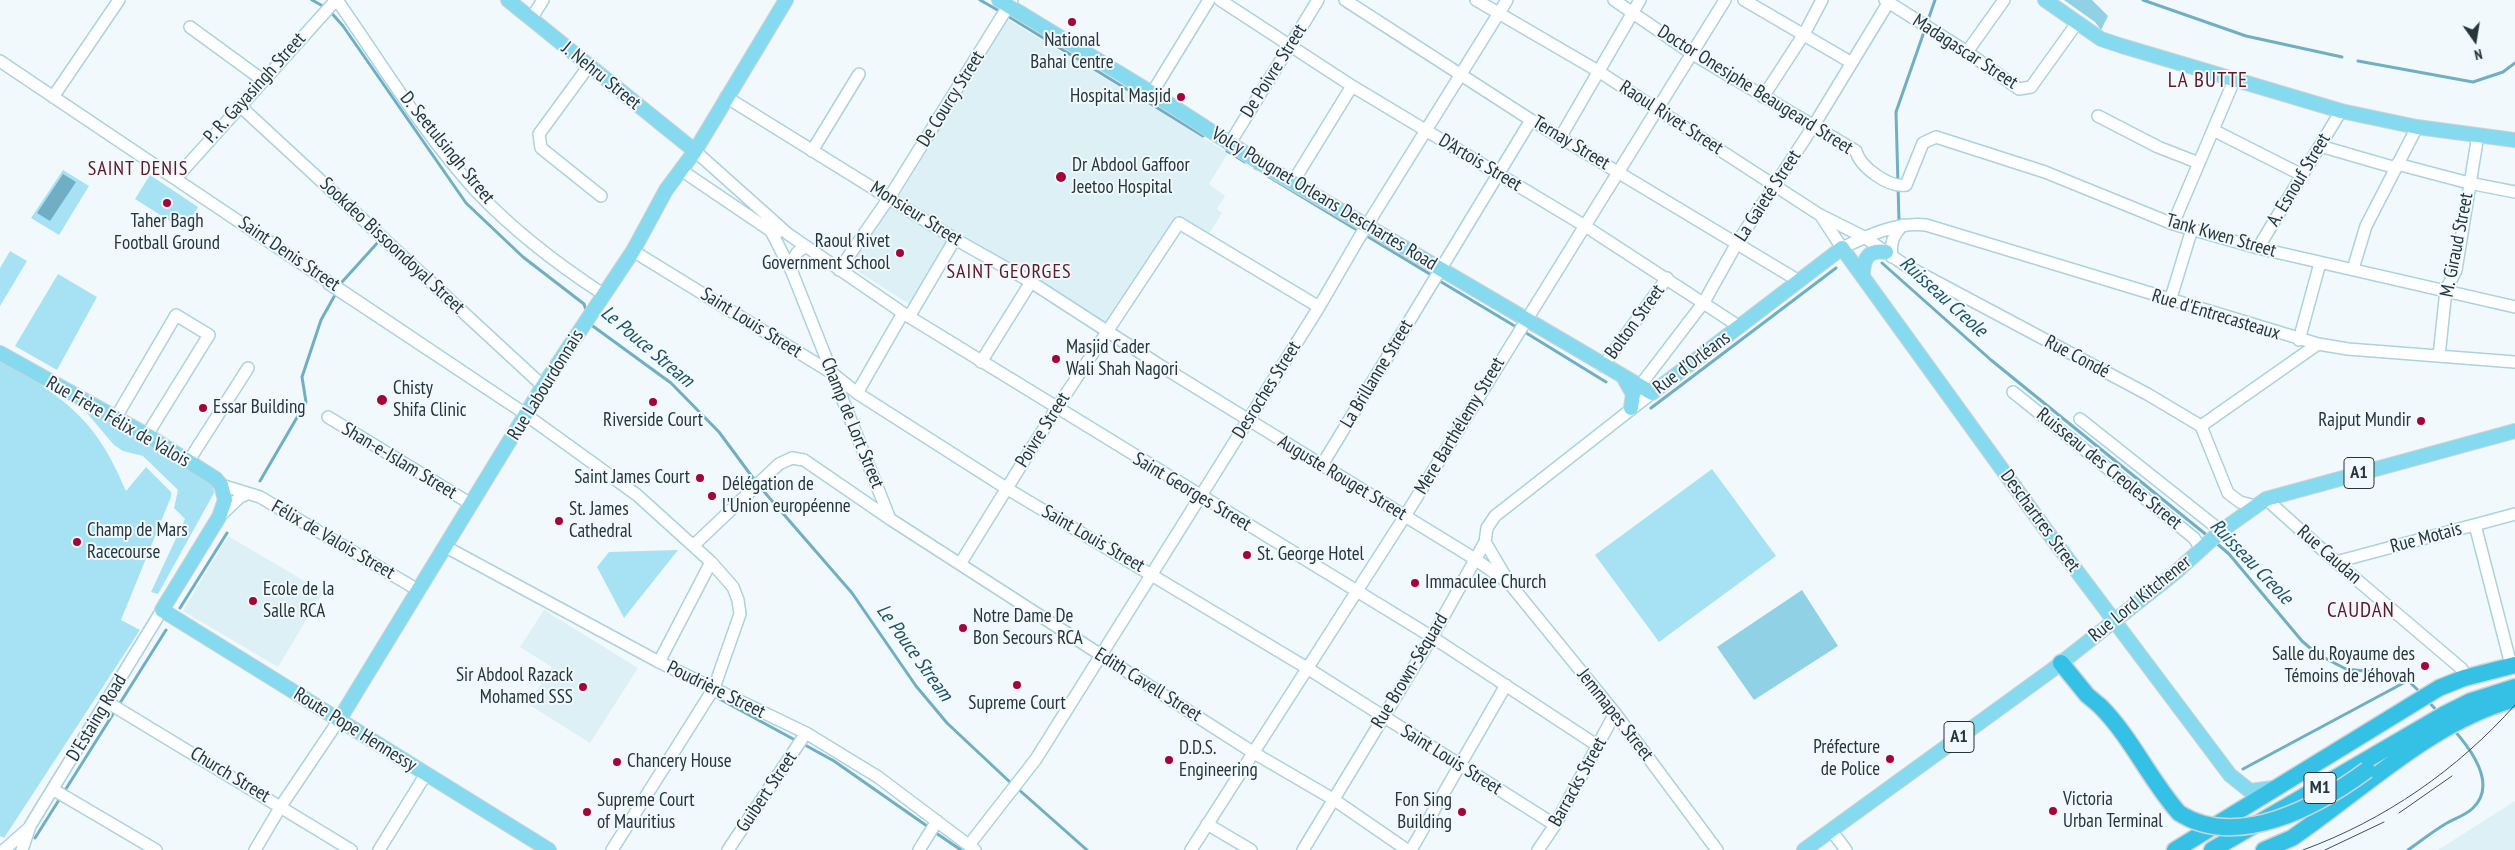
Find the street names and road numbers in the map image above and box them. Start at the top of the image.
street label: Madagascar Street [1908,10,2022,94]
street label: De Poivre Street [1236,20,1312,122]
street label: Doctor Onesiphe Beaugeard Street [1653,20,1857,160]
street label: P. R. Gayasingh Street [199,28,311,148]
street label: J. Nehru Street [557,37,645,115]
street label: De Courcy Street [913,47,989,151]
street label: Raoul Rivet Street [1615,76,1727,160]
street label: D. Seetulsingh Street [395,87,499,209]
street label: Ternay Street [1528,111,1614,175]
street label: Volcy Pougnet Orleans Deschartes Road [1207,123,1441,275]
street label: D'Artois Street [1434,129,1526,197]
street label: A. Esnouf Street [2262,129,2336,231]
street label: La Gaieté Street [1730,146,1806,246]
street label: Sookdeo Bissoondoyal Street [315,173,469,319]
street label: Monsieur Street [866,177,966,251]
street label: M. Giraud Street [2436,191,2478,299]
street label: Tank Kwen Street [2163,209,2279,263]
street label: Saint Denis Street [234,212,344,296]
street label: Bolton Street [1600,280,1670,364]
street label: Saint Louis Street [696,283,806,363]
street label: Rue d'Entrecasteaux [2149,285,2283,345]
street label: La Brillanne Street [1336,316,1418,432]
street label: Rue Labourdonnais [503,326,589,444]
street label: Rue d'Orléans [1649,327,1735,399]
street label: Rue Condé [2041,330,2113,384]
street label: Desroches Street [1228,337,1306,443]
street label: Mère Barthélemy Street [1410,353,1510,499]
street label: Champ de Lort Street [815,354,889,492]
street label: Rue Frère Félix de Valois [42,372,194,472]
street label: Poivre Street [1011,388,1075,472]
street label: Ruisseau des Creoles Street [2032,403,2186,535]
street label: Shan-e-Islam Street [337,418,461,504]
street label: Auguste Rouget Street [1273,430,1411,526]
street label: Saint Georges Street [1129,448,1255,536]
road number: A1 [2344,458,2374,488]
street label: Deschartres Street [1995,465,2085,577]
street label: Félix de Valois Street [267,496,399,584]
street label: Saint Louis Street [1038,500,1148,578]
street label: Rue Motais [2388,518,2464,558]
street label: Rue Caudan [2292,521,2366,589]
street label: Rue Lord Kitchener [2084,551,2196,647]
street label: Rue Brown-Séquard [1367,609,1453,733]
street label: Edith Cavell Street [1090,643,1206,727]
street label: Poudrière Street [663,656,769,724]
street label: Jemmapes Street [1572,664,1658,766]
street label: D'Estaing Road [62,670,132,766]
street label: Route Pope Hennessy [289,683,421,777]
street label: Saint Louis Street [1396,720,1506,800]
road number: A1 [1944,722,1974,752]
street label: Barracks Street [1544,733,1612,831]
street label: Church Street [186,742,274,808]
street label: Guibert Street [732,747,802,837]
road number: M1 [2304,772,2336,804]

